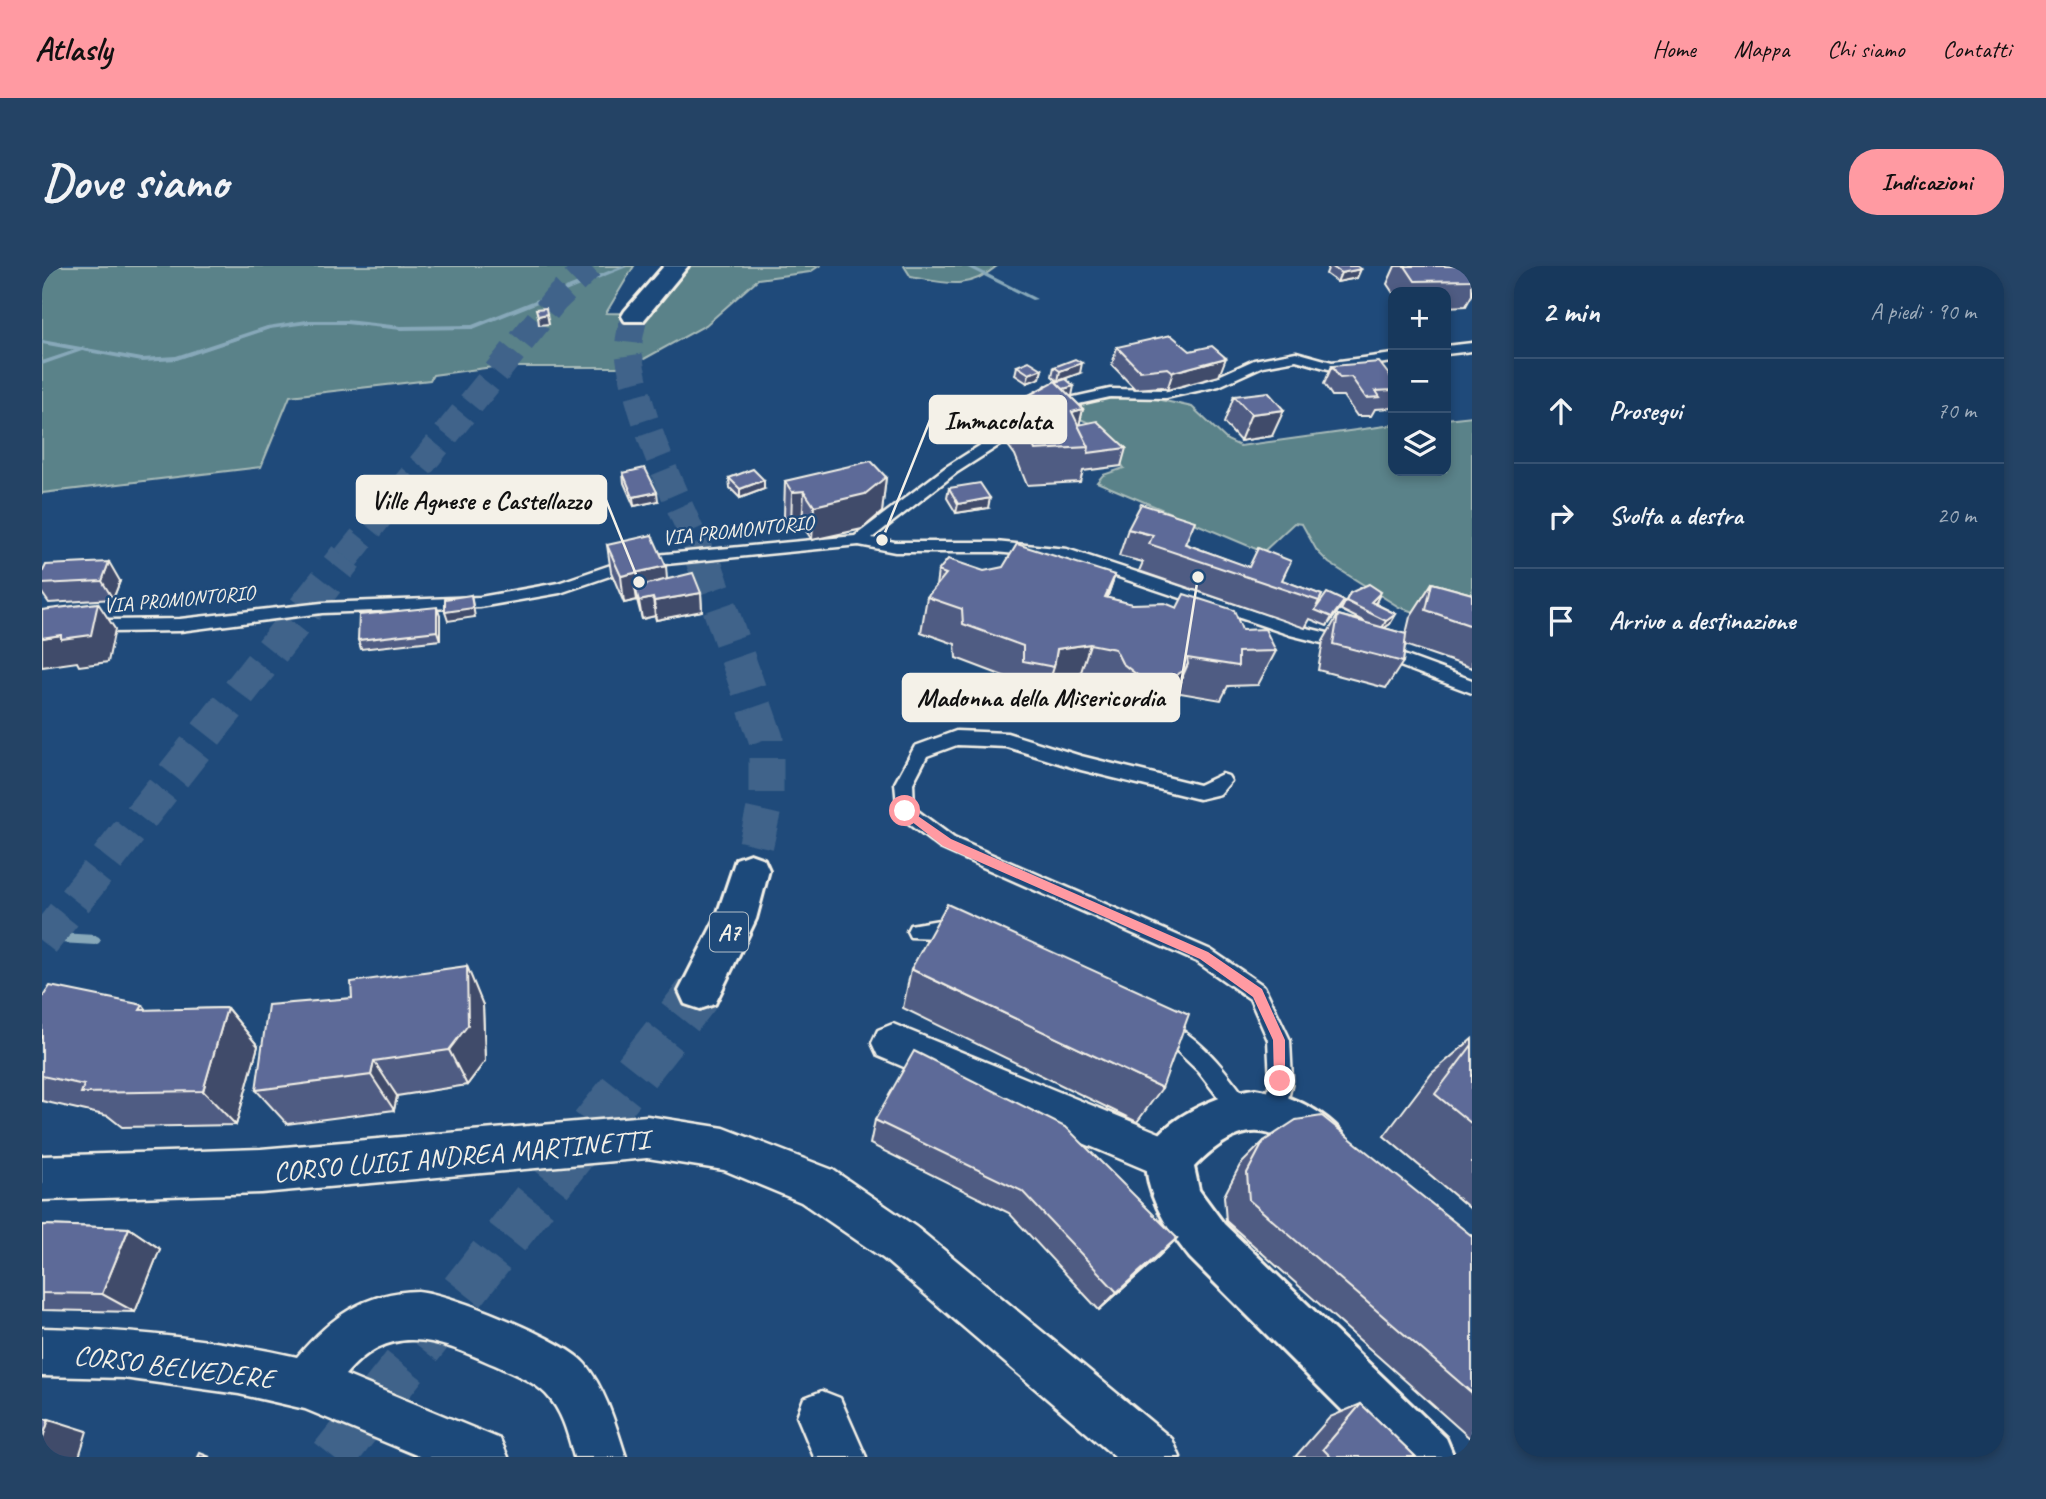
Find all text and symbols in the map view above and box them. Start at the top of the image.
text: Atlasly [35,28,112,70]
text: Home [1652,34,1696,64]
text: Mappa [1734,34,1789,64]
text: Chi siamo [1827,34,1904,64]
text: Contatti [1942,34,2011,64]
button: Indicazioni [1849,149,2004,215]
text: Dove siamo [42,151,228,213]
map controls [1388,287,1451,476]
button: + [1388,287,1451,350]
text: 2 min [1542,293,1599,331]
text: A piedi · 90 m [1870,297,1976,326]
button: − [1388,350,1451,413]
icon: ahead [1542,392,1580,430]
text: Prosegui [1609,394,1682,427]
callout: Immacolata [930,396,1066,443]
text: 70 m [1937,396,1976,425]
text: Immacolata [944,404,1054,437]
button: layers [1388,413,1451,476]
callout: Ville Agnese e Castellazzo [357,476,606,523]
text: Ville Agnese e Castellazzo [371,484,593,517]
icon: right [1542,497,1580,535]
text: Svolta a destra [1609,499,1743,532]
text: 20 m [1937,501,1976,530]
street label: VIA PROMONTORIO [661,509,817,551]
street label: VIA PROMONTORIO [102,579,258,619]
icon: arrive [1542,602,1580,640]
text: Arrivo a destinazione [1609,604,1795,637]
callout: Madonna della Misericordia [903,674,1179,721]
text: Madonna della Misericordia [917,681,1167,714]
route start [889,795,920,826]
road number: A7 [710,912,748,952]
route end [1264,1065,1295,1096]
street label: CORSO LUIGI ANDREA MARTINETTI [272,1121,656,1189]
street label: CORSO BELVEDERE [72,1337,280,1397]

